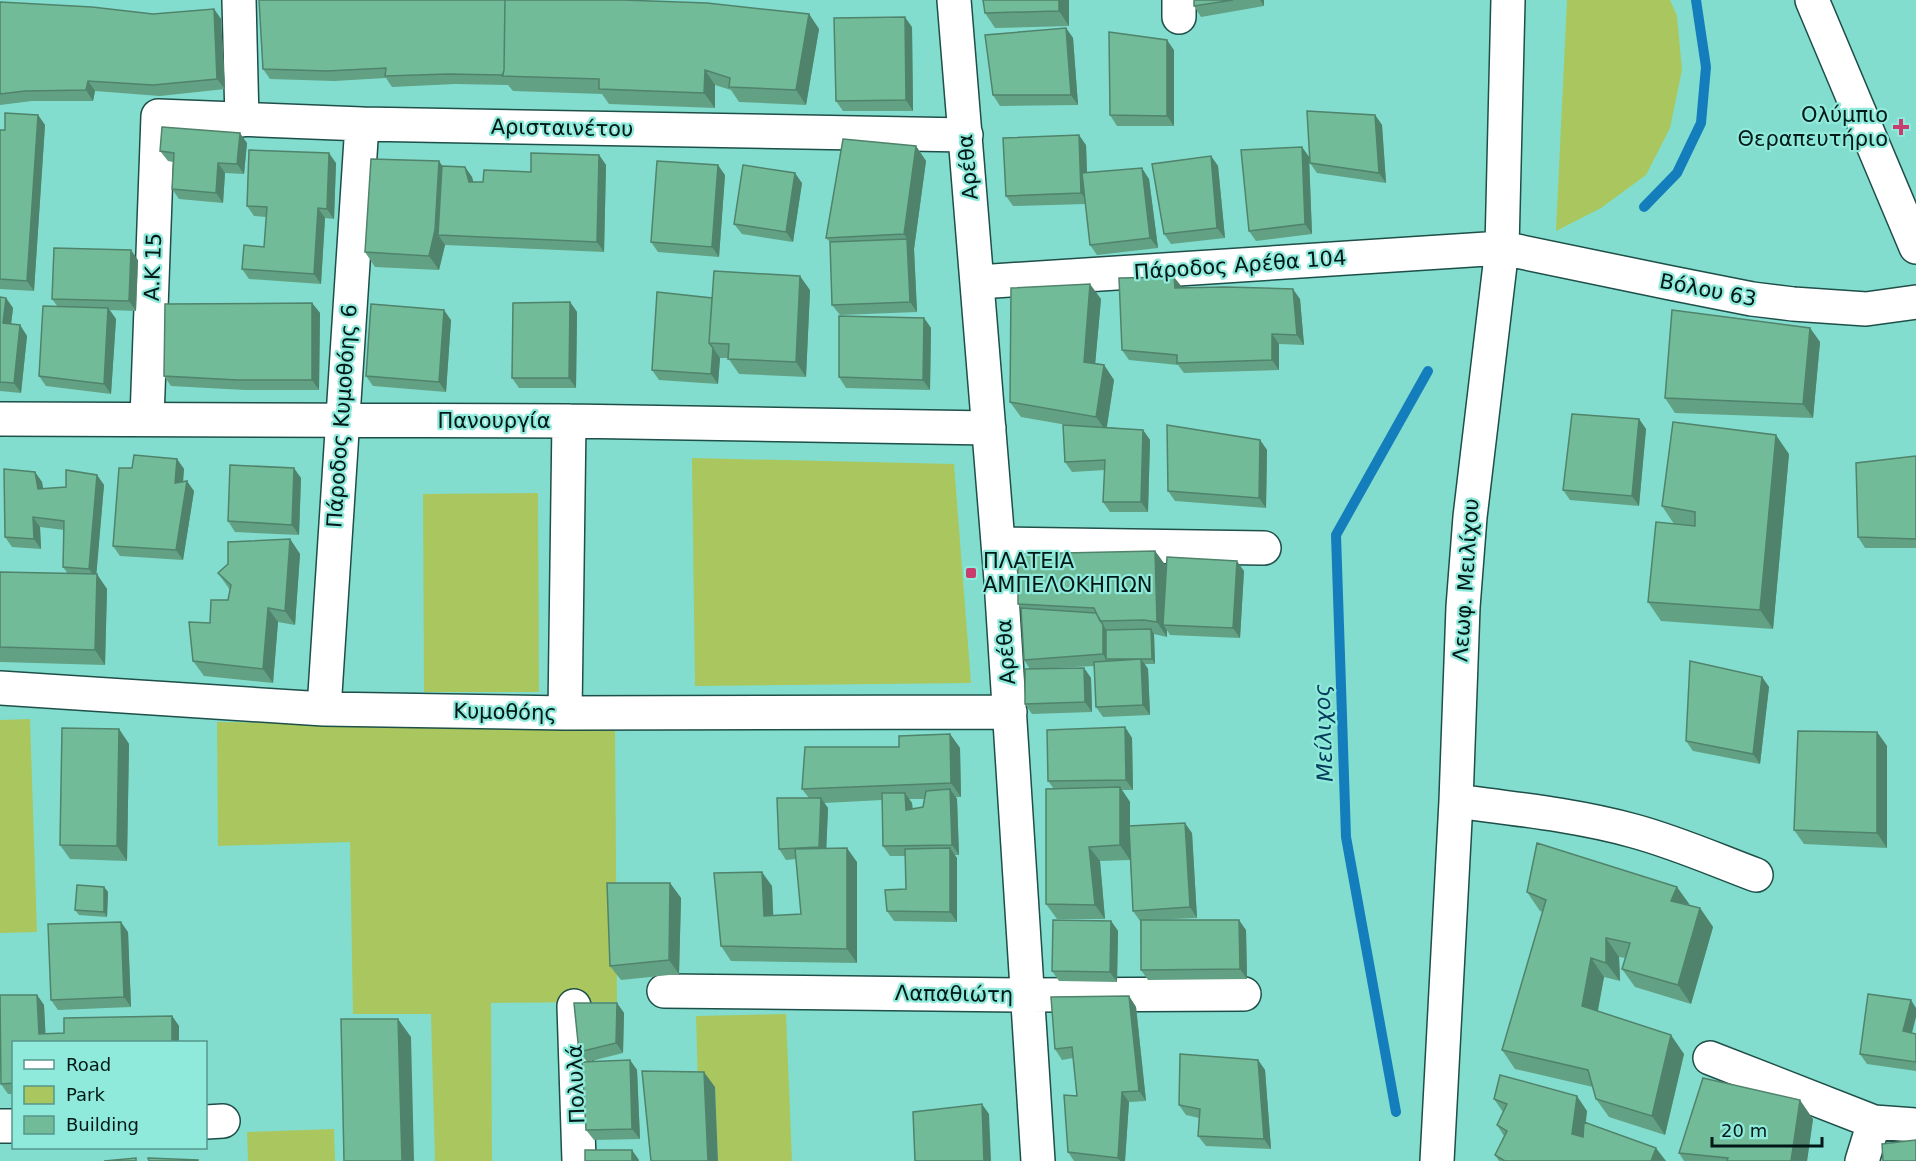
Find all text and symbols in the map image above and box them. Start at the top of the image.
place label: Ολύμπιο Θεραπευτήριο [1738,103,1888,151]
street label: Αρισταινέτου [491,115,633,141]
marker: Ολύμπιο Θεραπευτήριο [1892,118,1910,136]
street label: Αρέθα [953,133,983,201]
street label: Α.Κ 15 [140,232,166,302]
street label: Πάροδος Αρέθα 104 [1133,246,1347,284]
street label: Βόλου 63 [1658,269,1758,311]
street label: Πάροδος Κυμοθόης 6 [322,303,362,529]
street label: Πανουργία [437,409,551,433]
street label: Λεωφ. Μειλίχου [1448,497,1484,663]
place label: ΠΛΑΤΕΙΑ ΑΜΠΕΛΟΚΗΠΩΝ [983,549,1153,597]
marker: ΠΛΑΤΕΙΑ ΑΜΠΕΛΟΚΗΠΩΝ [964,566,978,580]
street label: Αρέθα [992,618,1020,686]
water label: Μείλιχος [1309,683,1338,782]
street label: Κυμοθόης [453,699,557,725]
street label: Λαπαθιώτη [895,981,1013,1007]
legend [12,1041,207,1149]
street label: Πολυλά [563,1044,589,1124]
text: Road [66,1054,111,1075]
text: Park [66,1084,105,1105]
scale bar [1712,1110,1822,1148]
text: Building [66,1114,139,1135]
text: 20 m [1721,1120,1767,1141]

